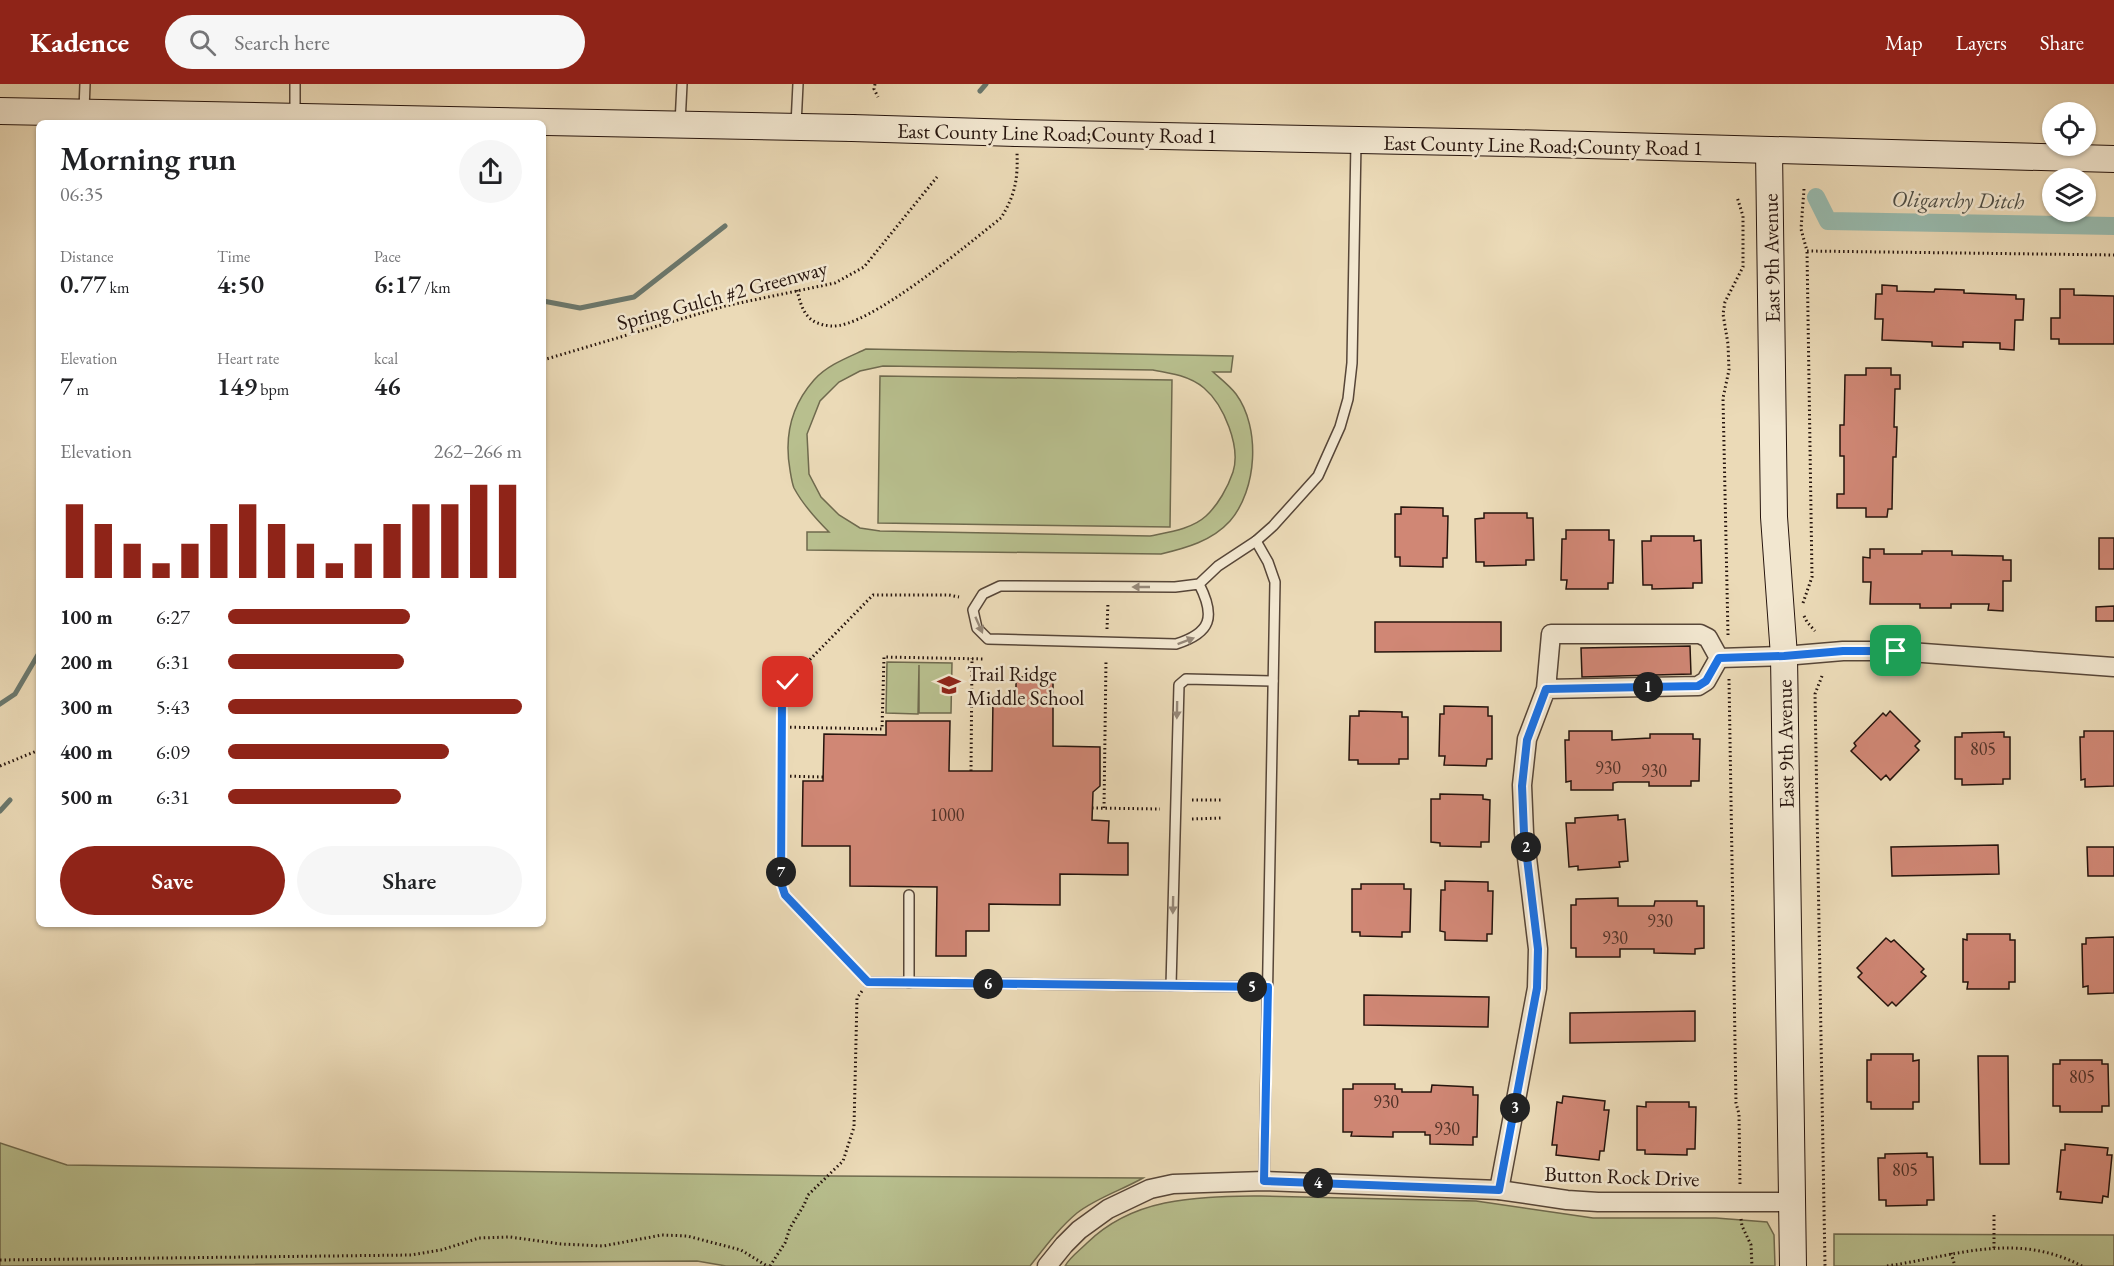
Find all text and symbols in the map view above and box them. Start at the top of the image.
search box [165,15,585,69]
text: Kadence [30,24,129,60]
icon: search [186,26,219,59]
text: Search here [234,28,330,57]
text: Map [1885,29,1923,56]
text: Layers [1956,29,2007,56]
text: Share [2040,29,2084,56]
map controls [2042,102,2096,222]
button: locate [2042,102,2096,156]
street label: East County Line Road;County Road 1 [897,117,1217,149]
street label: East County Line Road;County Road 1 [1383,129,1703,161]
text: Morning run [60,137,237,180]
button: share [459,140,522,203]
button: layers [2042,168,2096,222]
text: 06:35 [60,181,103,207]
water label: Oligarchy Ditch [1891,184,2025,216]
street label: East 9th Avenue [1756,193,1786,323]
text: Distance [60,246,113,267]
text: Time [217,246,250,267]
text: Pace [374,246,401,267]
street label: Spring Gulch #2 Greenway [614,254,831,336]
text: 0.77 [60,267,106,301]
text: 4:50 [217,267,264,301]
text: 6:17 [374,267,421,301]
text: km [106,277,129,298]
text: /km [421,277,451,298]
text: Elevation [60,348,118,369]
text: Heart rate [217,348,279,369]
text: kcal [374,348,398,369]
text: 7 [60,369,73,403]
text: 149 [217,369,257,403]
text: 46 [374,369,401,403]
text: m [73,379,89,400]
text: bpm [257,379,289,400]
text: Elevation [60,438,132,464]
text: 262–266 m [434,438,522,464]
one-way arrow [1132,582,1151,592]
text: 100 m [60,604,113,630]
text: 6:27 [156,604,190,630]
one-way arrow [974,616,984,634]
pin [1870,625,1921,676]
icon: arrive [1879,634,1912,667]
one-way arrow [1177,635,1195,645]
text: 200 m [60,649,113,675]
text: 6:31 [156,649,190,675]
pin [762,656,813,707]
place label: Trail Ridge Middle School [967,660,1084,711]
icon: check [771,665,804,698]
school or university icon: Trail Ridge Middle School [936,672,962,698]
pin: 1 [1633,672,1663,702]
text: 1 [1644,676,1652,697]
street label: East 9th Avenue [1770,679,1800,809]
text: 300 m [60,694,113,720]
text: 5:43 [156,694,190,720]
one-way arrow [1172,700,1182,719]
house number: 805 [1970,737,1996,760]
text: 400 m [60,739,113,765]
text: 6:09 [156,739,190,765]
house number: 930 [1595,756,1621,779]
house number: 930 [1641,759,1667,782]
text: 500 m [60,784,113,810]
text: 6:31 [156,784,190,810]
house number: 1000 [930,803,965,826]
pin: 2 [1511,832,1541,862]
text: 2 [1522,836,1530,857]
button: Save [60,846,285,915]
button: Share [297,846,522,915]
pin: 7 [766,857,796,887]
text: 7 [777,861,785,882]
one-way arrow [1168,895,1178,914]
house number: 930 [1647,909,1673,932]
house number: 930 [1602,926,1628,949]
pin: 6 [973,969,1003,999]
pin: 5 [1237,972,1267,1002]
text: 6 [984,973,992,994]
text: 5 [1248,976,1256,997]
house number: 805 [2069,1065,2095,1088]
house number: 930 [1373,1090,1399,1113]
pin: 3 [1500,1093,1530,1123]
text: 3 [1511,1097,1519,1118]
house number: 930 [1434,1117,1460,1140]
house number: 805 [1892,1158,1918,1181]
street label: Button Rock Drive [1544,1160,1700,1192]
pin: 4 [1303,1168,1333,1198]
text: 4 [1314,1172,1322,1193]

